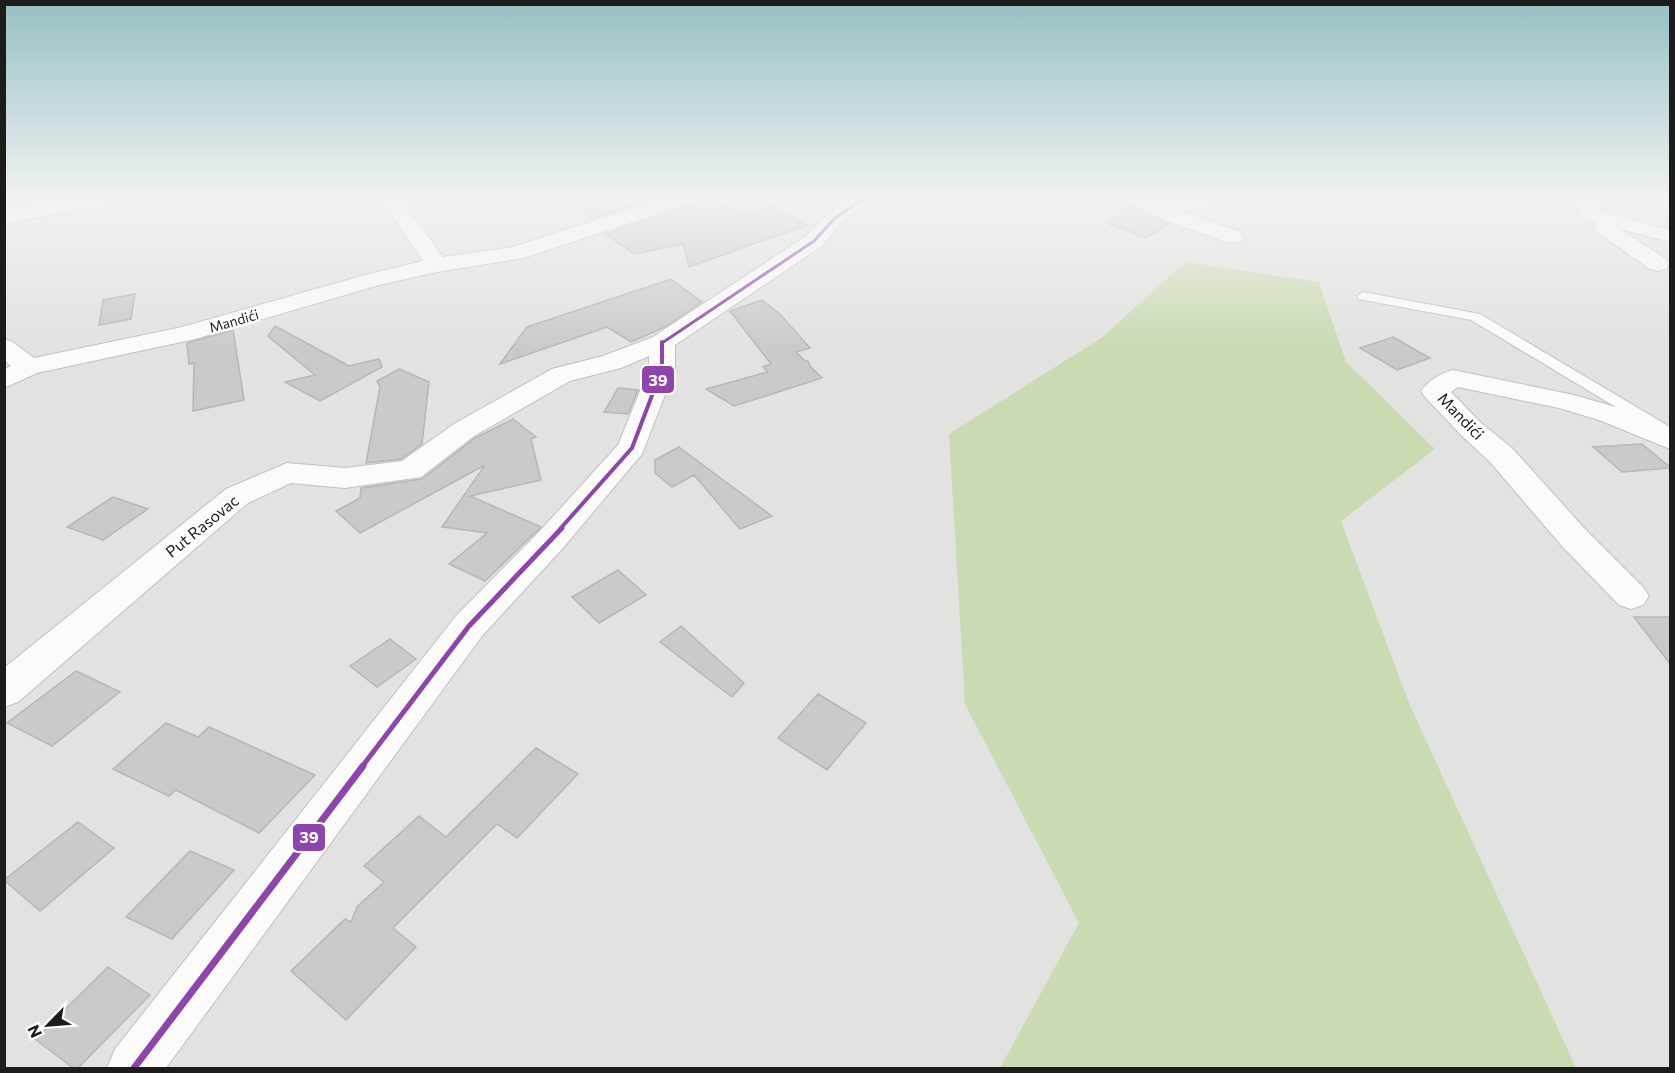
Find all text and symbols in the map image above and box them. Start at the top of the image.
street label: Mandići [207,305,261,336]
line badge: 39 [641,365,675,394]
text: 39 [648,370,668,389]
street label: Mandići [1434,388,1488,443]
street label: Put Rasovac [161,490,242,561]
line badge: 39 [292,823,326,852]
text: 39 [299,827,319,846]
north arrow [18,995,78,1055]
text: N [23,1022,45,1041]

